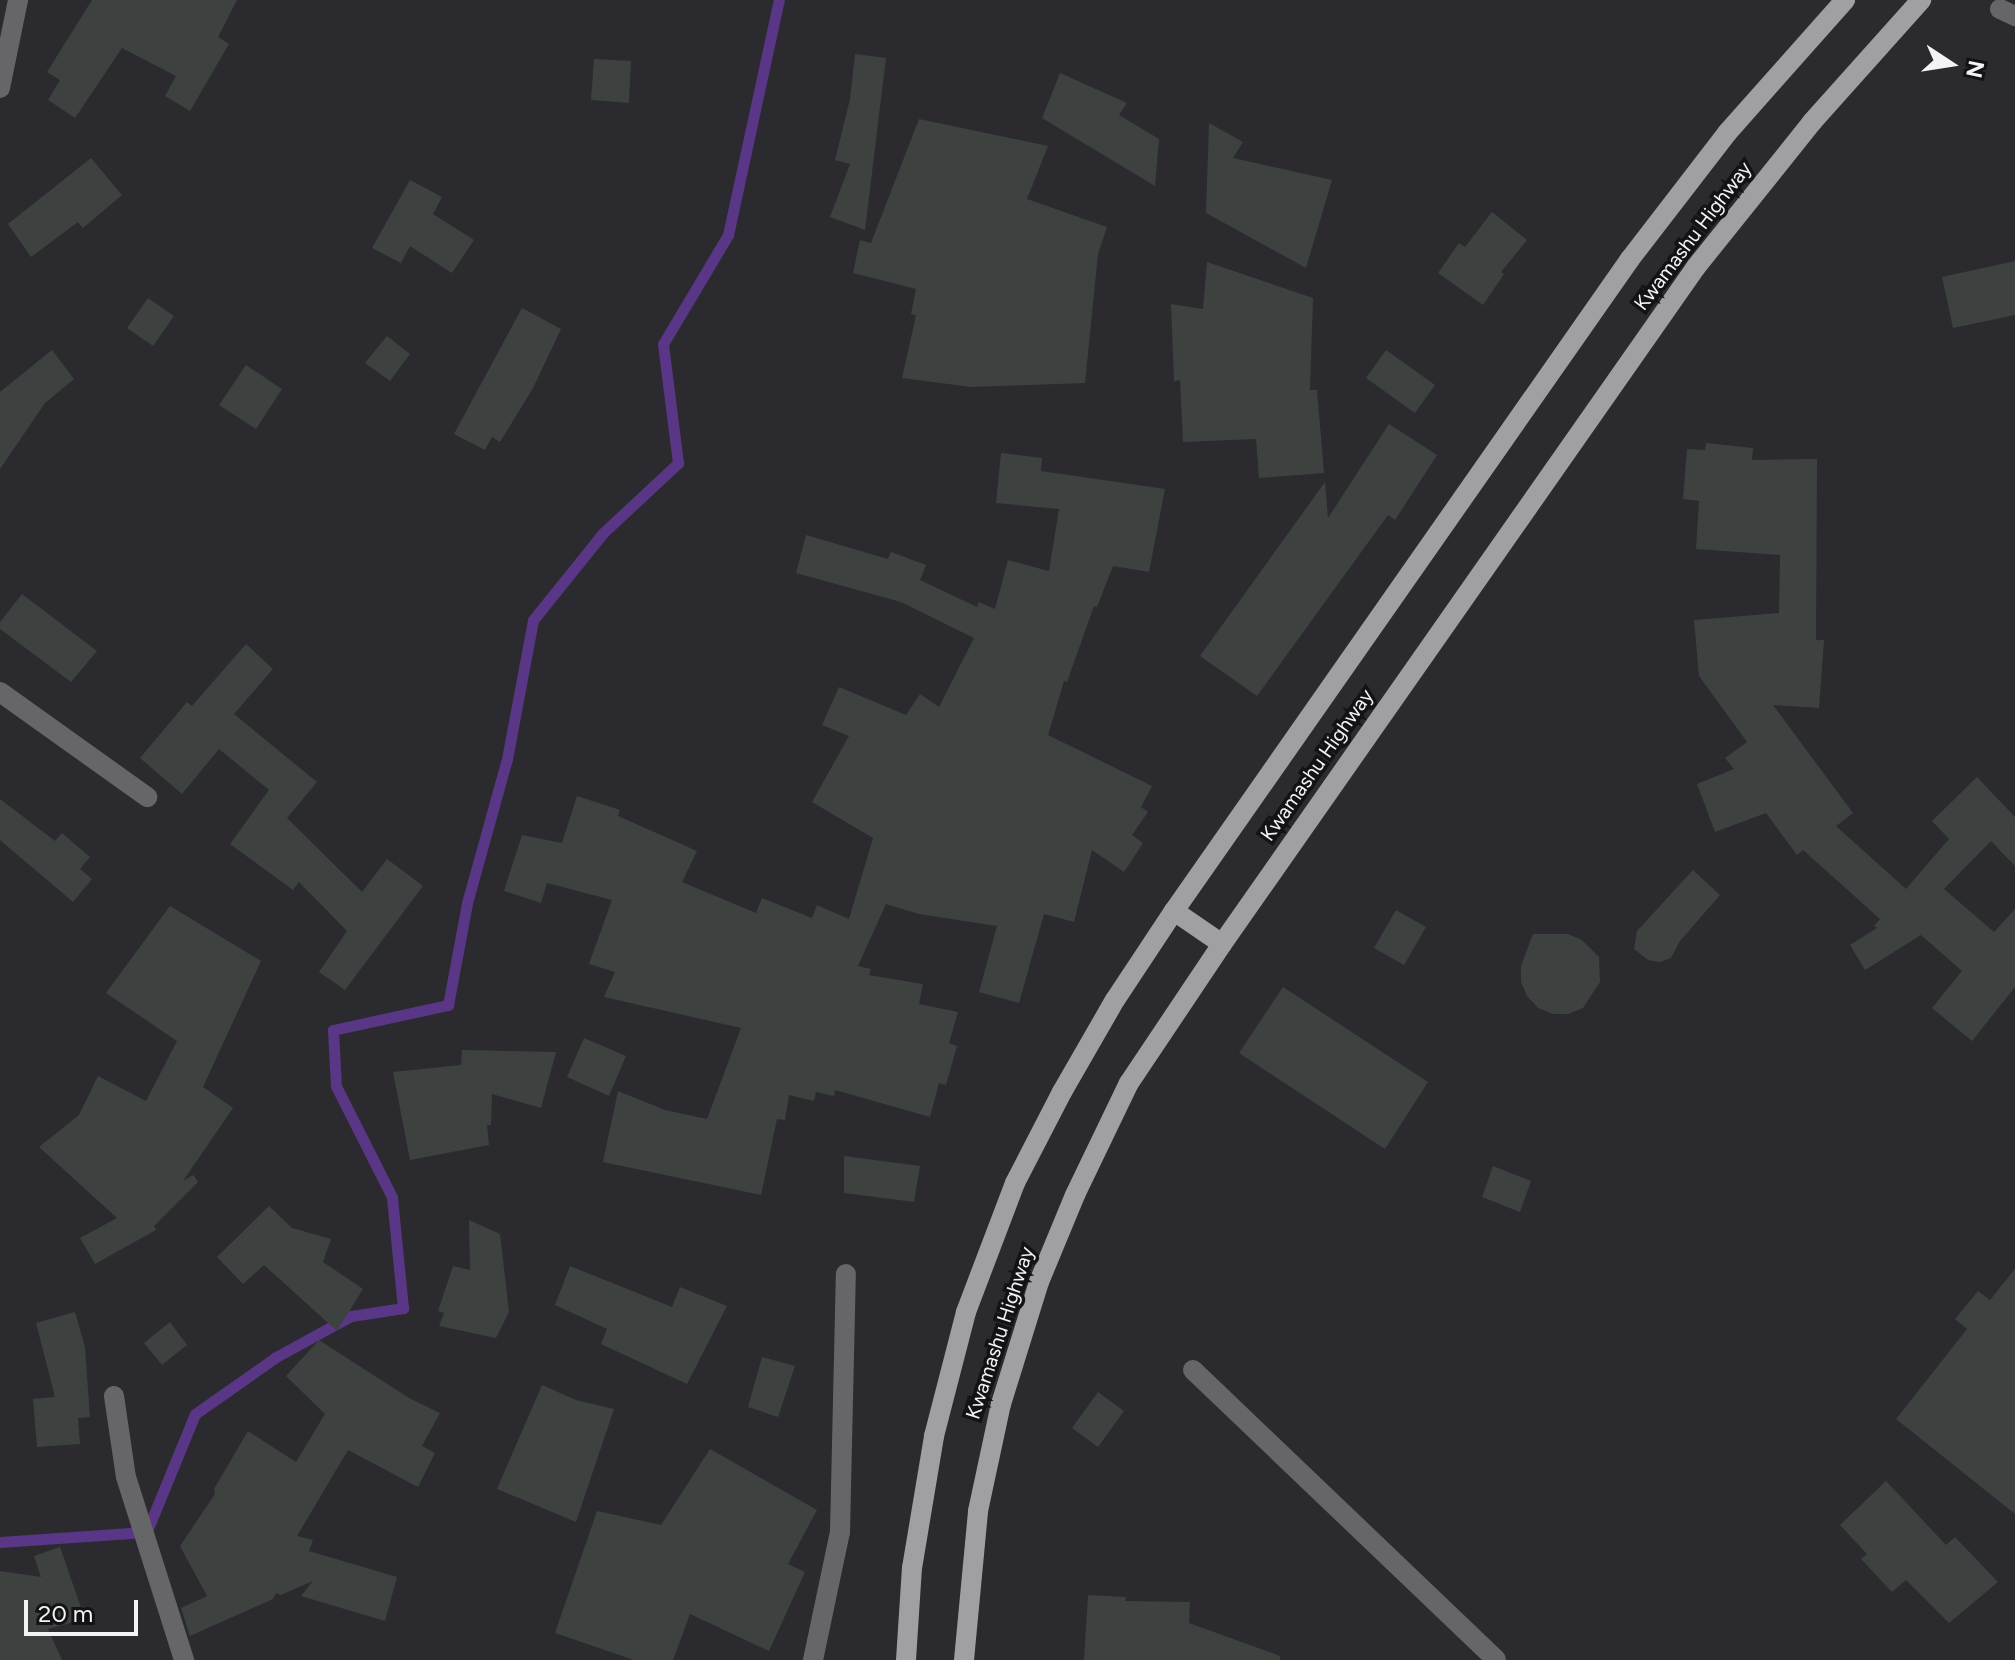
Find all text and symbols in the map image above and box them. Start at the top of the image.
north arrow [1911,24,1991,104]
text: N [1960,58,1990,80]
street label: Kwamashu Highway [1629,157,1757,315]
street label: Kwamashu Highway [1256,684,1378,846]
street label: Kwamashu Highway [961,1244,1039,1422]
scale bar [28,1584,142,1634]
text: 20 m [38,1599,93,1628]

